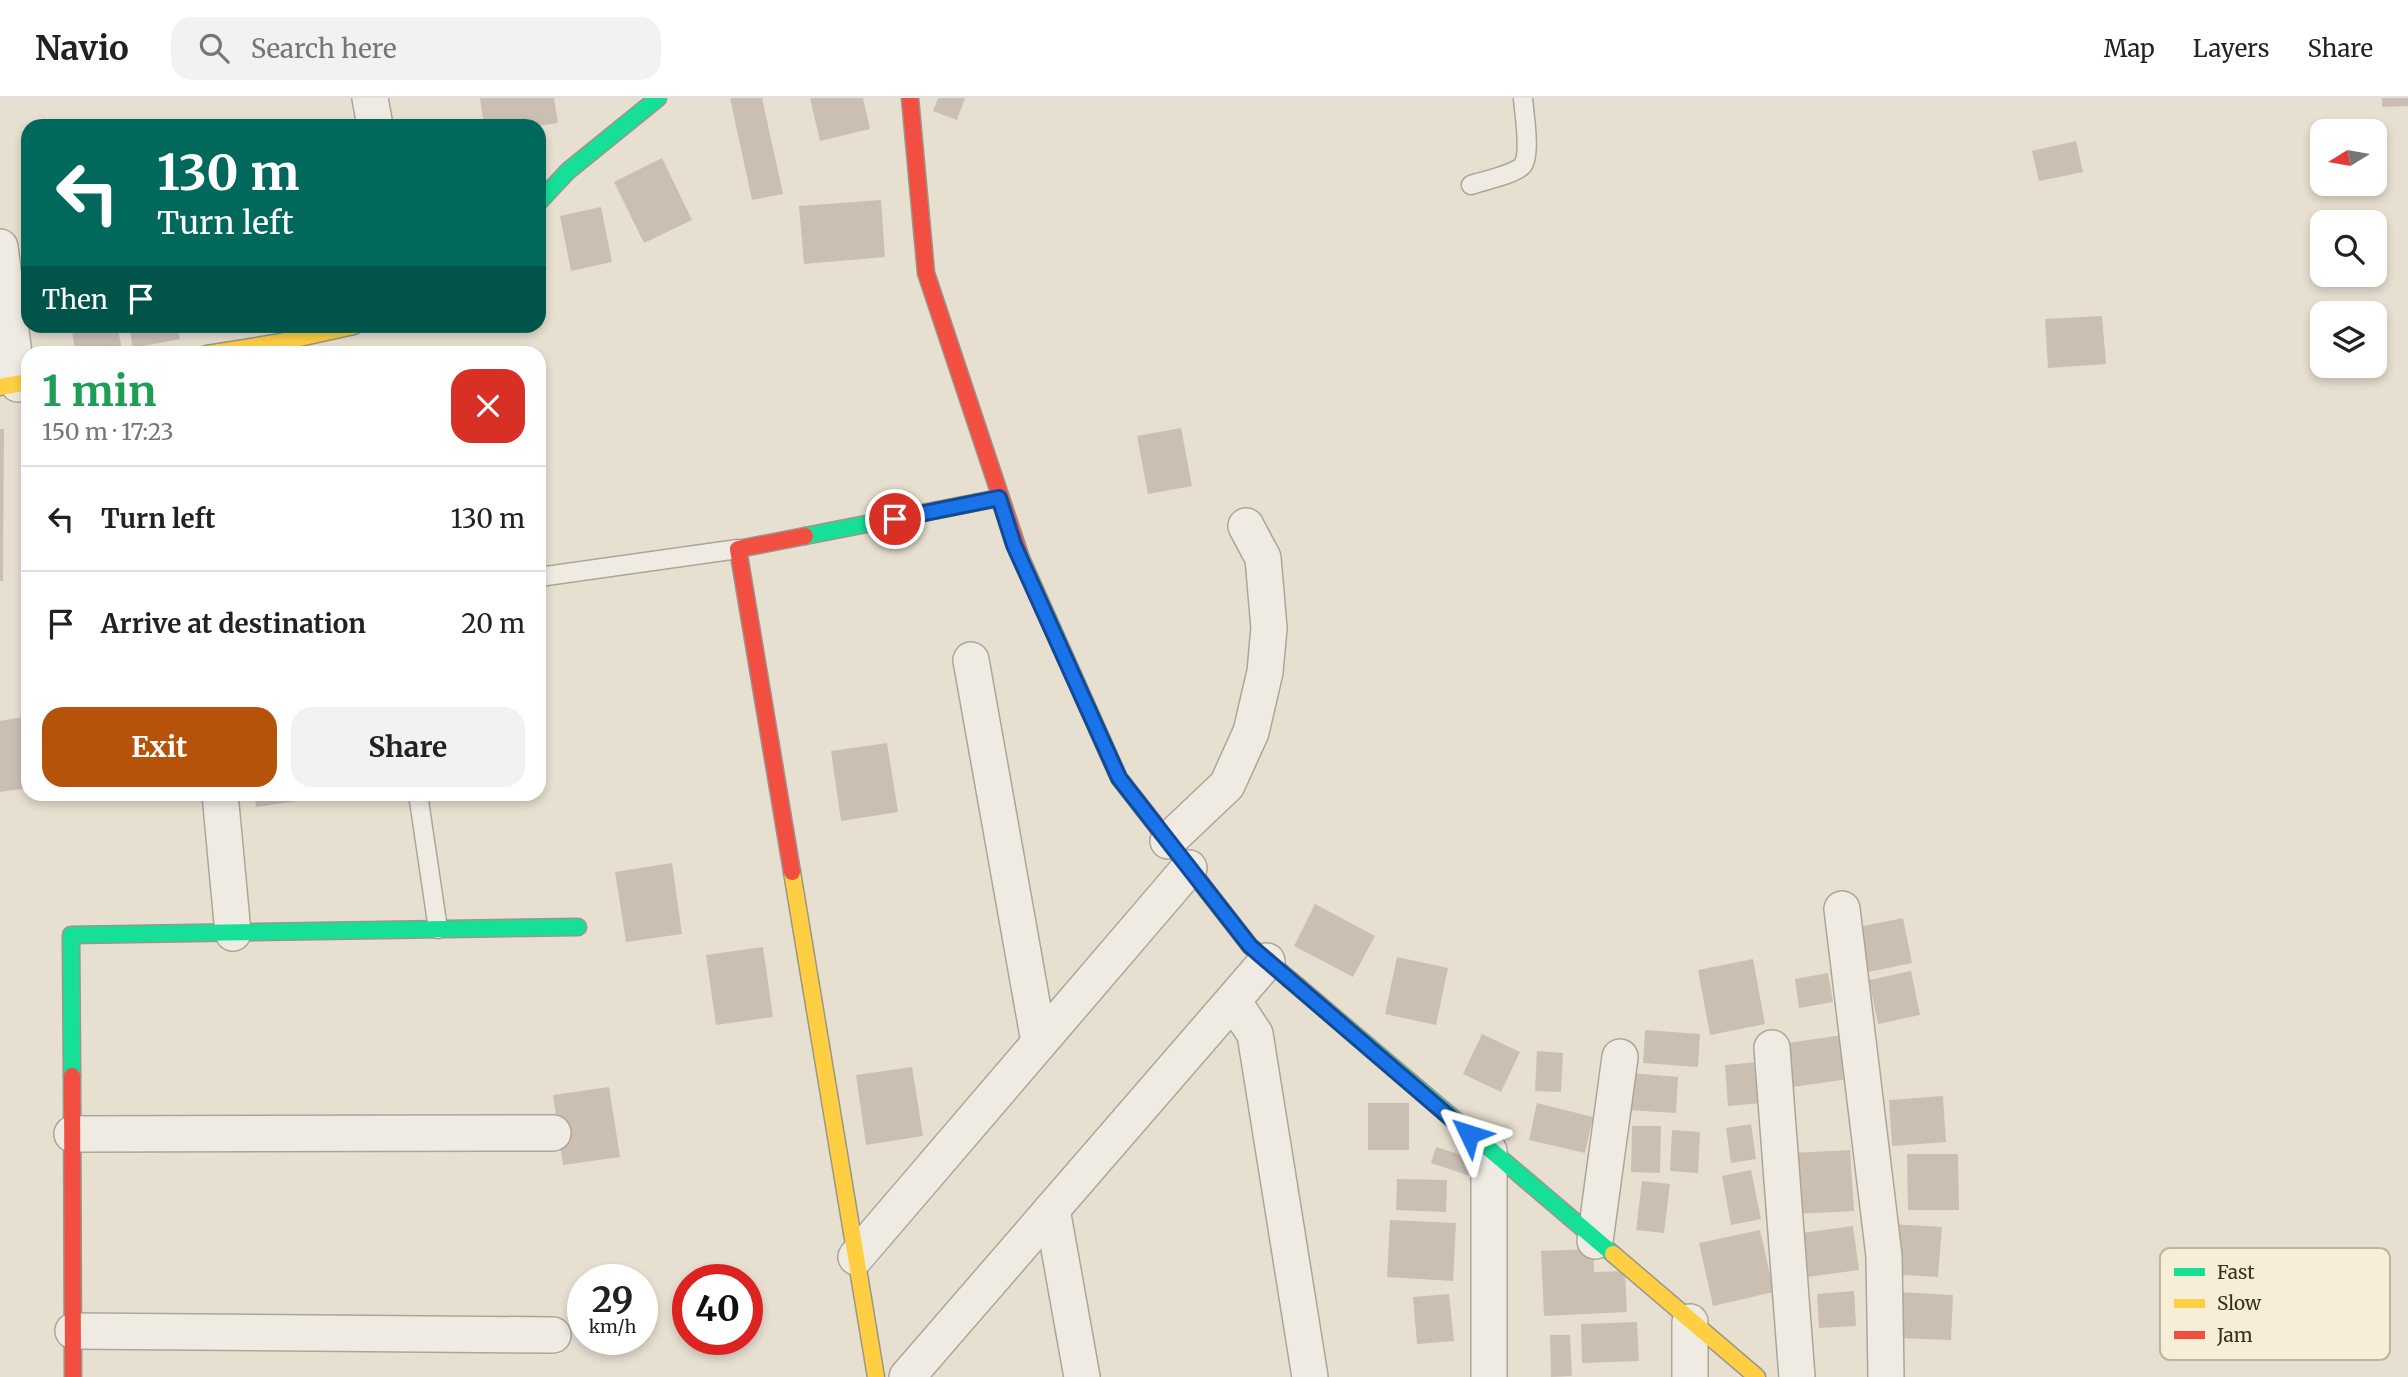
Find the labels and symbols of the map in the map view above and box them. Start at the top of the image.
north arrow [2310,119,2387,196]
pin [865,489,925,549]
position arrow [1432,1097,1506,1171]
legend [2160,1248,2390,1360]
text: Fast [2217,1260,2255,1284]
speed limit sign: 40 [672,1264,763,1355]
text: Slow [2217,1291,2262,1315]
text: Jam [2216,1323,2253,1347]

